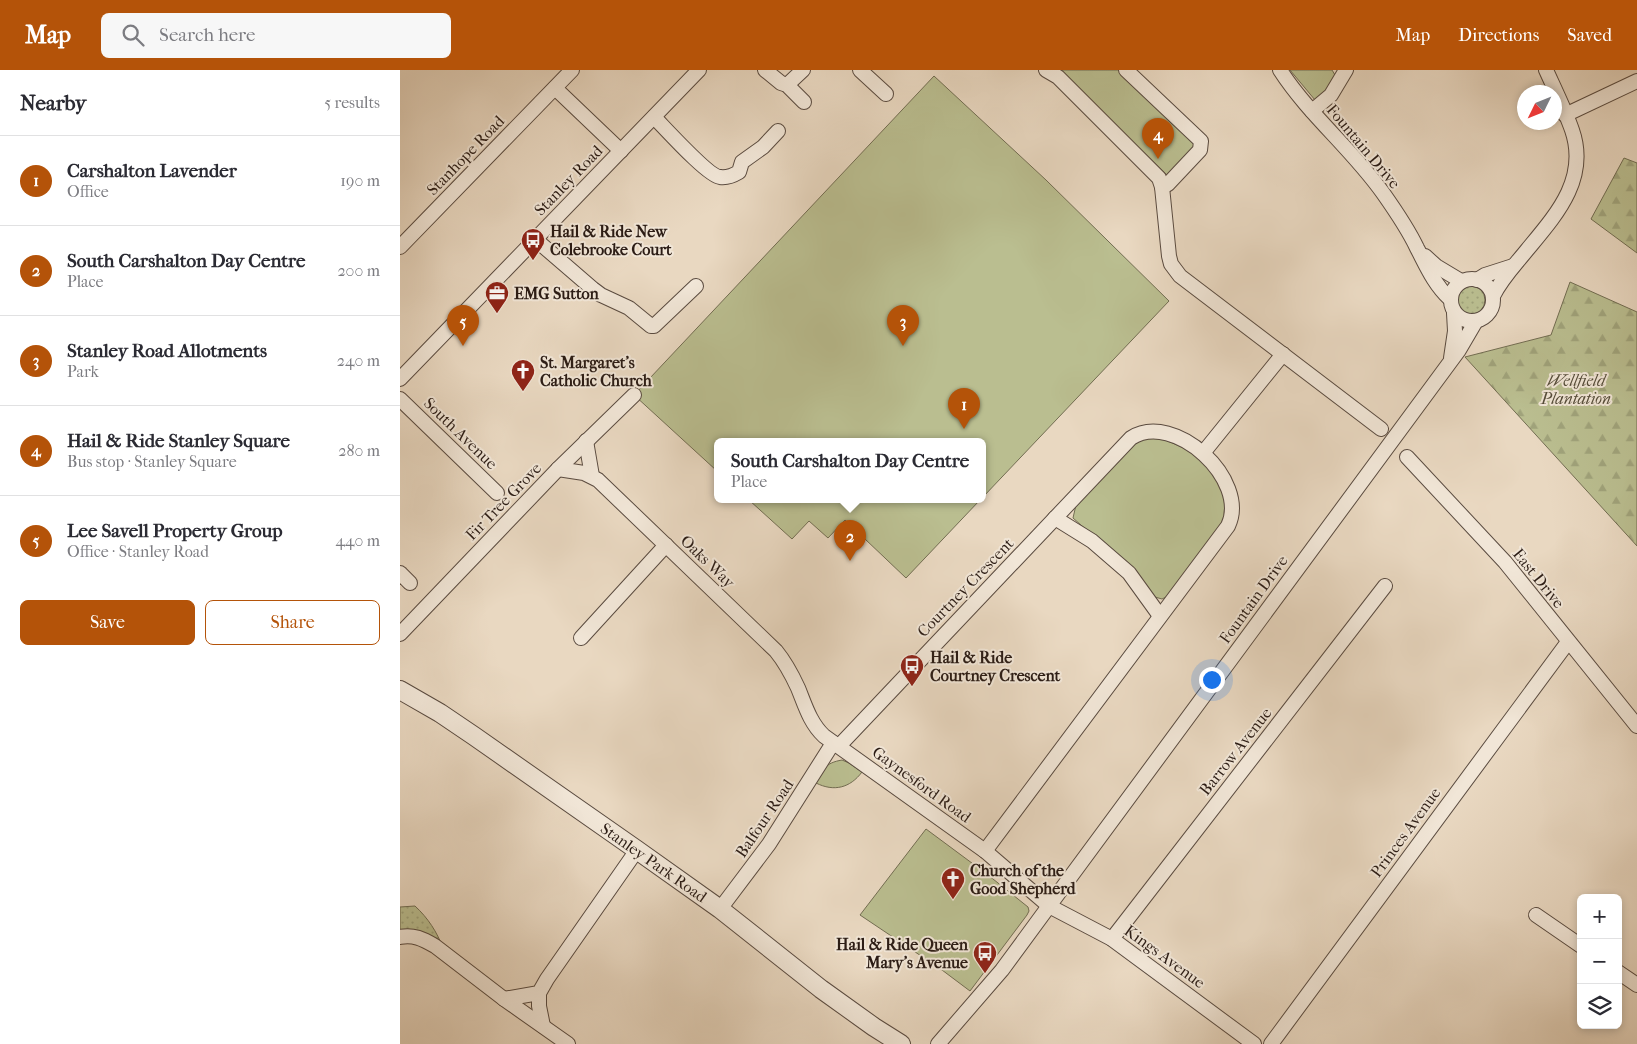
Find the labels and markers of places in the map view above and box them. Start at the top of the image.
pin: 4 [1142,118,1174,159]
place label: Hail & Ride New Colebrooke Court [550,222,672,259]
bus stop icon: Hail & Ride New Colebrooke Court [520,227,546,261]
office icon: EMG Sutton [484,280,510,314]
place label: EMG Sutton [514,284,600,303]
pin: 5 [447,305,479,346]
pin: 3 [887,305,919,346]
place label: St. Margaret's Catholic Church [540,353,653,390]
church icon: St. Margaret's Catholic Church [510,358,536,392]
pin: 1 [948,388,980,429]
pin: 2 [834,520,866,561]
place label: Hail & Ride Courtney Crescent [930,648,1061,686]
bus stop icon: Hail & Ride Courtney Crescent [899,653,925,687]
place label: Church of the Good Shepherd [970,861,1077,899]
church icon: Church of the Good Shepherd [940,866,966,900]
place label: Hail & Ride Queen Mary's Avenue [836,935,969,973]
bus stop icon: Hail & Ride Queen Mary's Avenue [972,940,998,974]

